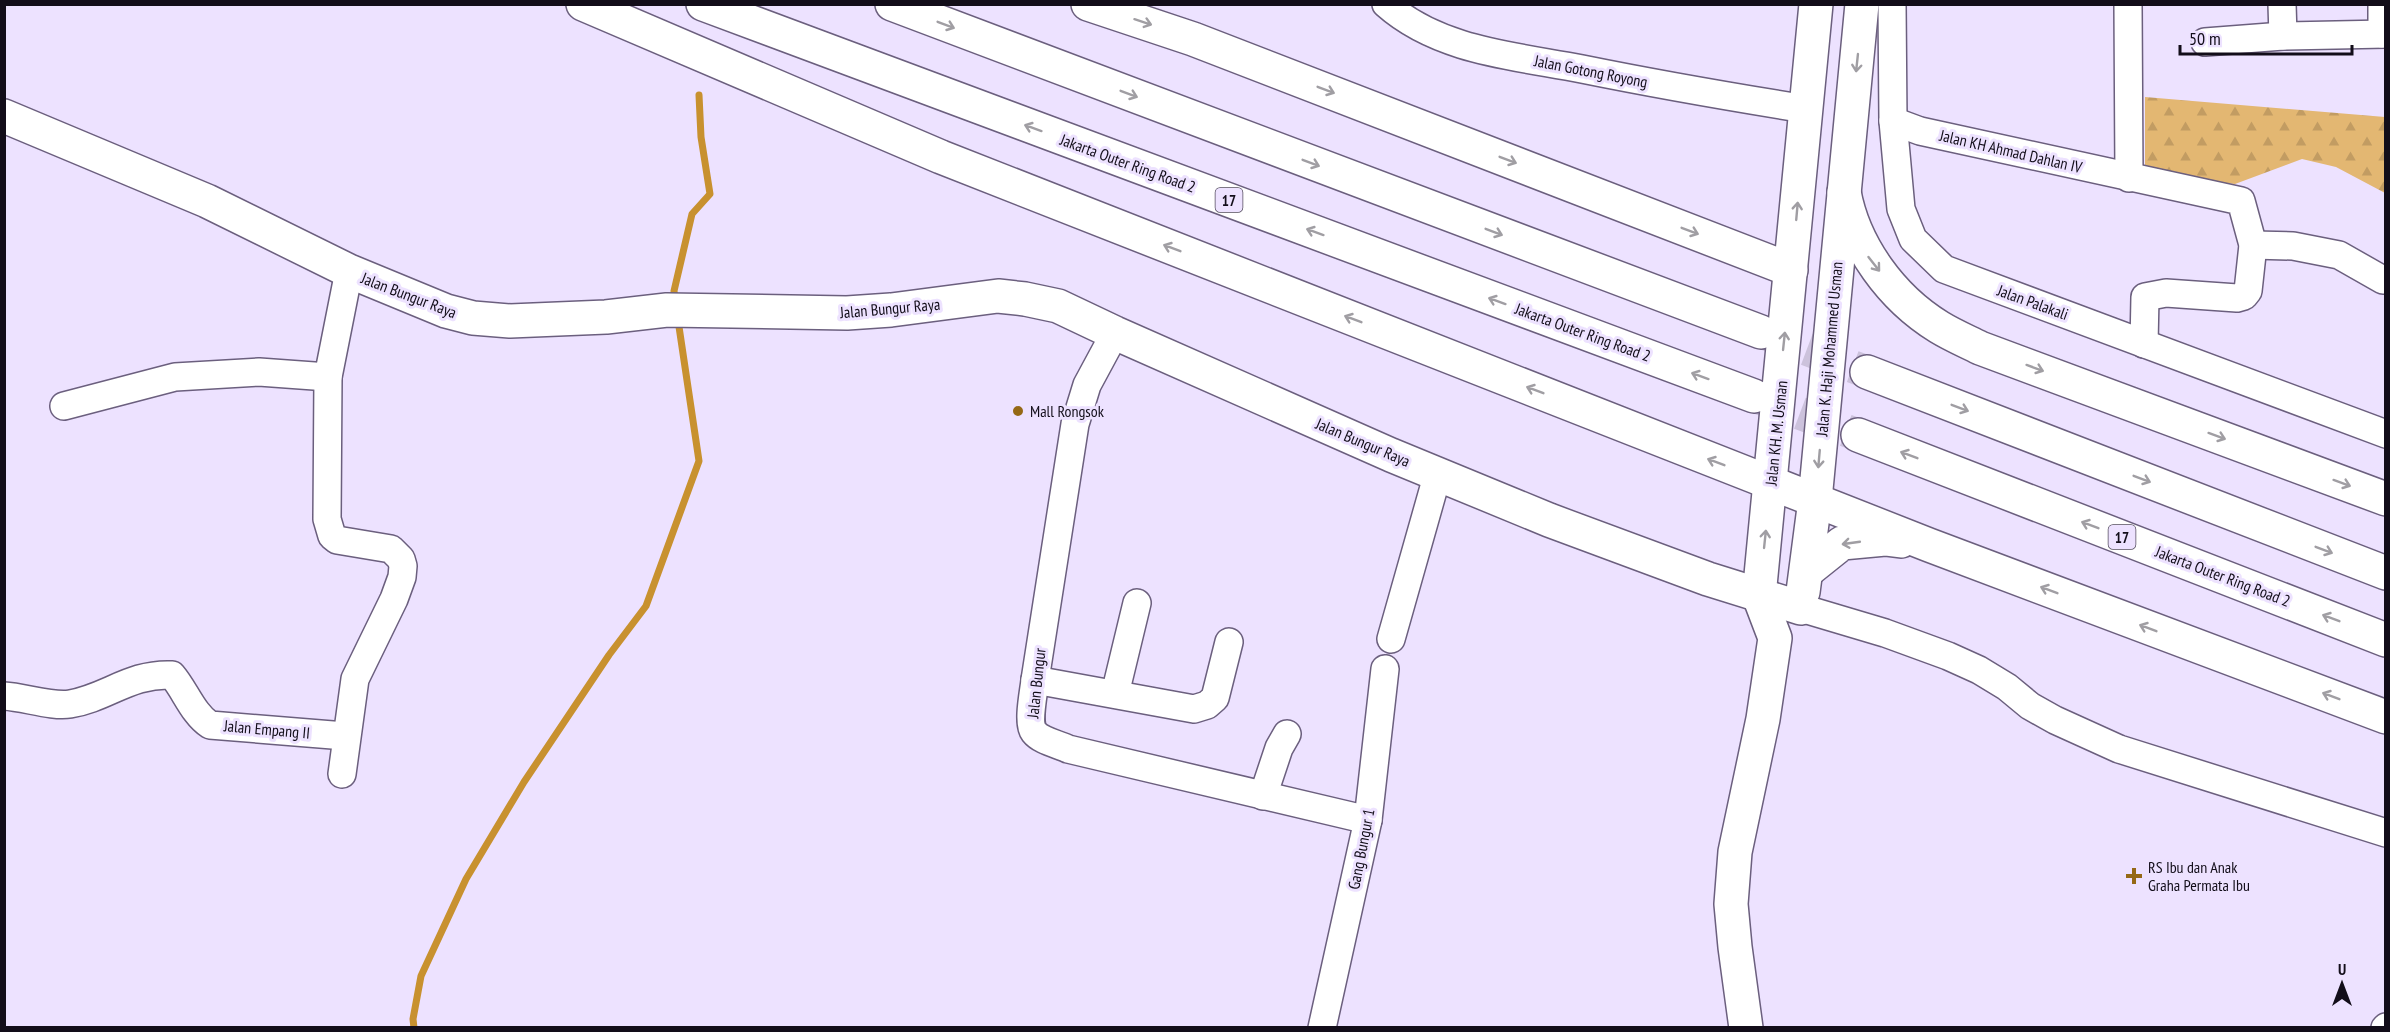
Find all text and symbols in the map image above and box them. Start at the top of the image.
one-way arrow [1133,18,1152,29]
scale bar [2180,18,2352,56]
one-way arrow [937,20,955,31]
text: 50 m [2189,27,2221,50]
street label: Jalan Gotong Royong [1532,50,1649,92]
one-way arrow [1851,52,1862,72]
one-way arrow [1316,85,1335,96]
one-way arrow [1119,89,1138,100]
one-way arrow [1025,121,1043,132]
street label: Jalan KH Ahmad Dahlan IV [1937,125,2085,177]
street label: Jakarta Outer Ring Road 2 [1057,129,1198,197]
one-way arrow [1498,155,1517,166]
one-way arrow [1302,158,1320,169]
road number: 17 [1216,188,1242,212]
one-way arrow [1792,202,1803,222]
one-way arrow [1306,226,1324,237]
one-way arrow [1680,226,1699,237]
one-way arrow [1484,227,1503,238]
one-way arrow [1163,242,1182,253]
one-way arrow [1868,256,1880,272]
street label: Jalan K. Haji Mohammed Usman [1811,261,1847,438]
street label: Jalan Bungur Raya [358,267,459,322]
street label: Jalan Palakali [1994,280,2071,324]
street label: Jalan Bungur Raya [838,294,941,322]
one-way arrow [1488,294,1507,305]
street label: Jakarta Outer Ring Road 2 [1512,298,1653,366]
one-way arrow [1345,313,1363,324]
one-way arrow [1779,332,1790,352]
one-way arrow [2025,364,2043,375]
one-way arrow [1691,370,1709,381]
street label: Jalan KH. M. Usman [1760,380,1791,487]
one-way arrow [1526,384,1545,395]
place label: Mall Rongsok [1030,401,1105,421]
marker: Mall Rongsok [1011,404,1025,418]
one-way arrow [1951,404,1969,415]
street label: Jalan Bungur Raya [1312,413,1413,471]
one-way arrow [2207,432,2226,443]
one-way arrow [1900,448,1918,459]
one-way arrow [1813,449,1824,469]
one-way arrow [1708,456,1726,467]
one-way arrow [2132,474,2151,485]
one-way arrow [2332,478,2351,489]
one-way arrow [2082,519,2100,530]
road number: 17 [2108,525,2136,549]
one-way arrow [1760,530,1771,550]
one-way arrow [1842,537,1861,548]
street label: Jakarta Outer Ring Road 2 [2152,541,2293,611]
one-way arrow [2314,545,2333,556]
one-way arrow [2040,584,2059,595]
one-way arrow [2322,612,2341,623]
one-way arrow [2139,621,2158,632]
street label: Jalan Bungur [1022,646,1050,720]
one-way arrow [2322,690,2341,701]
street label: Jalan Empang II [222,715,311,743]
street label: Gang Bungur 1 [1343,807,1379,891]
place label: RS Ibu dan Anak Graha Permata Ibu [2148,857,2250,895]
marker: RS Ibu dan Anak Graha Permata Ibu [2125,867,2143,885]
north arrow [2312,954,2372,1014]
text: U [2338,959,2346,979]

